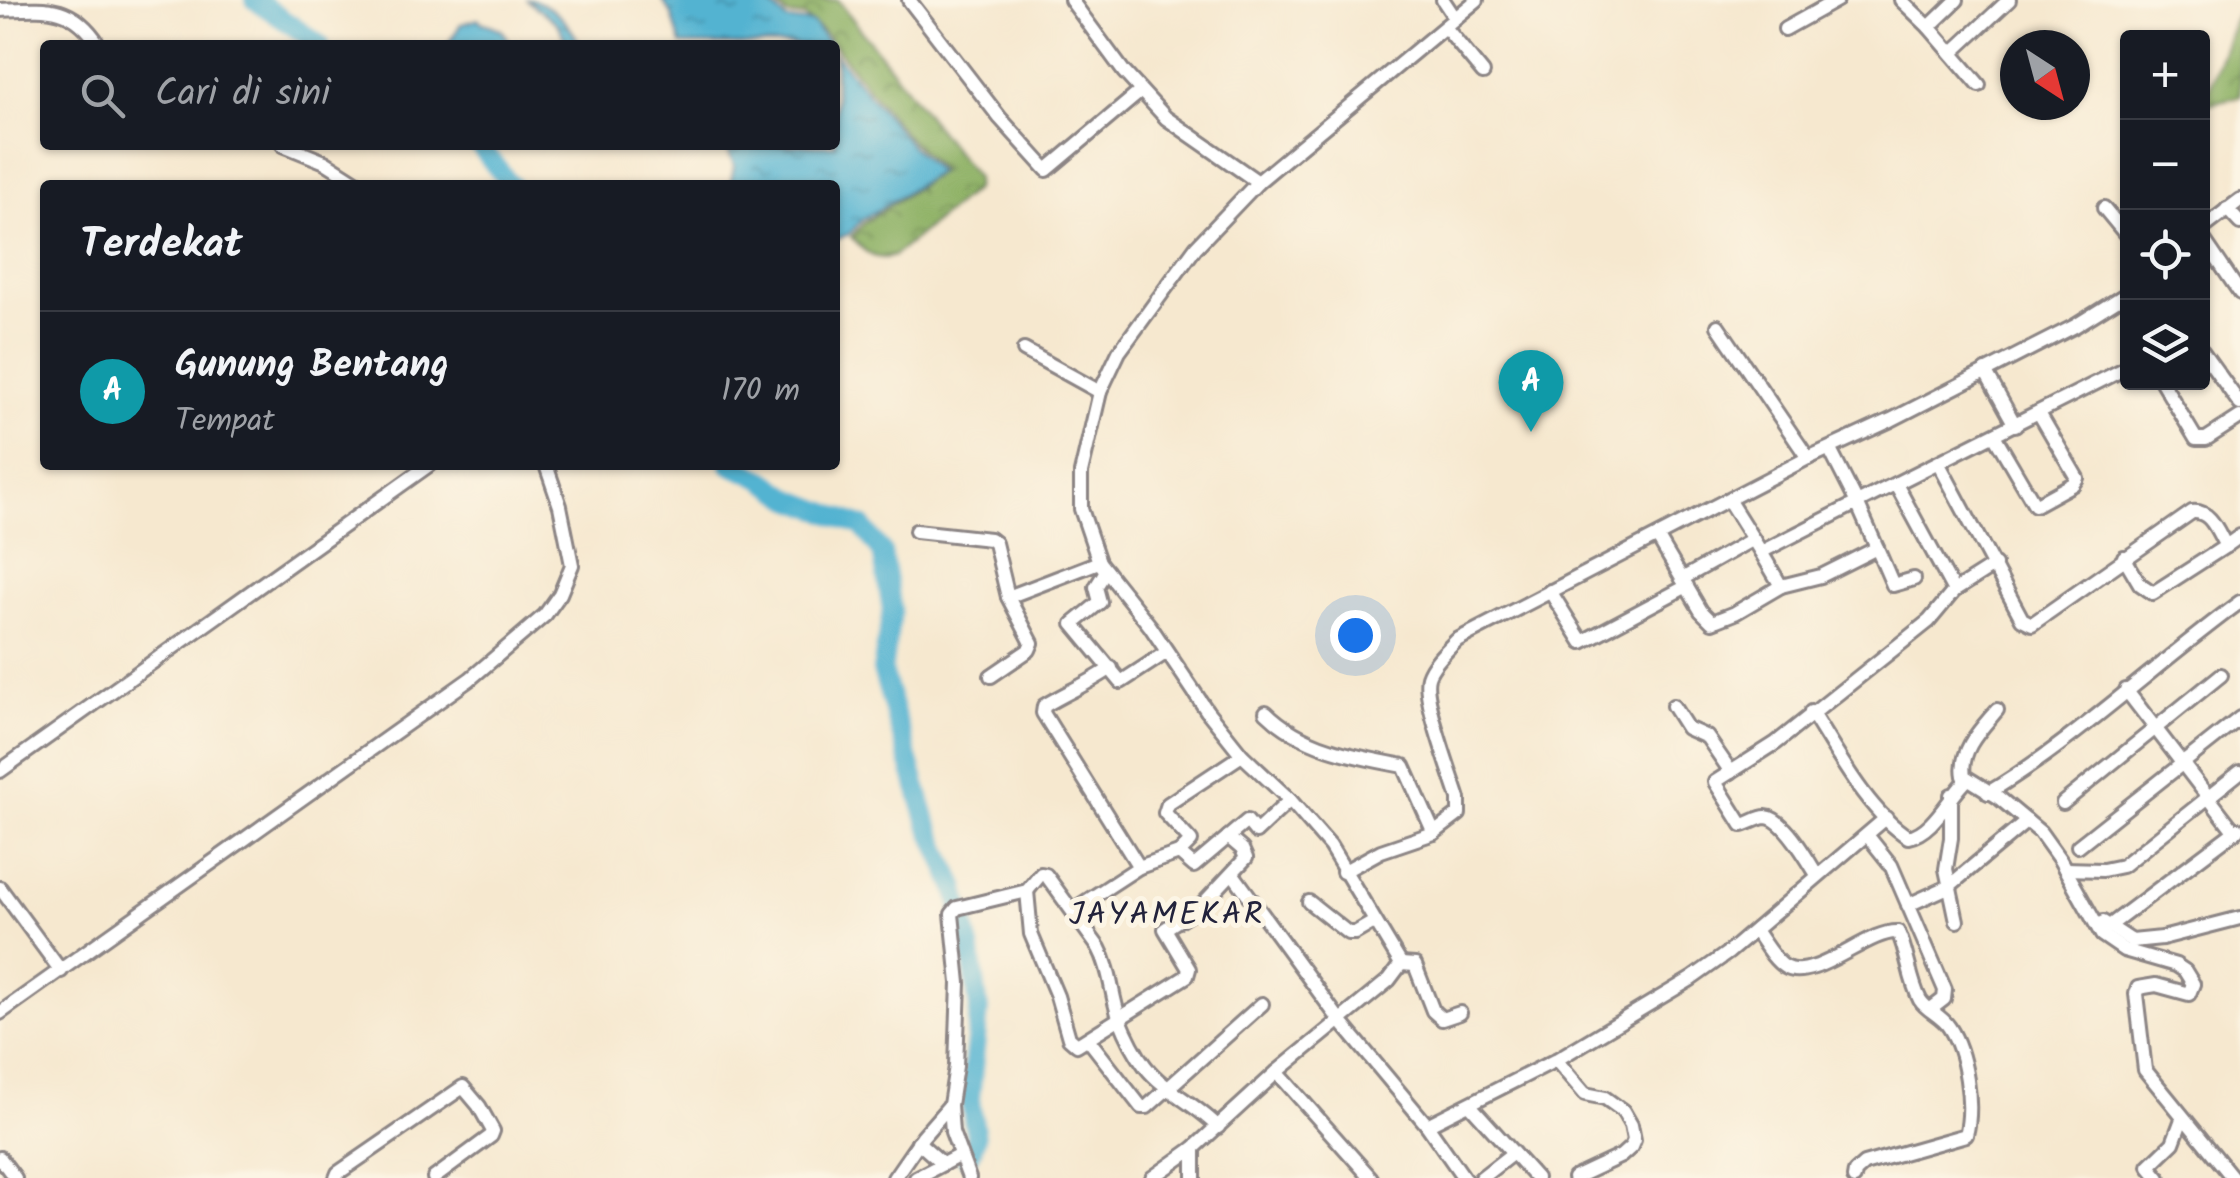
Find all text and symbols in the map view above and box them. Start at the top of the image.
north arrow [2000,30,2090,120]
map controls [2120,30,2210,390]
button: + [2120,30,2210,120]
search box [40,40,840,150]
text: Cari di sini [155,65,330,125]
icon: search [75,68,130,123]
button: − [2120,120,2210,210]
button: locate [2120,210,2210,300]
text: Terdekat [80,212,243,279]
button: layers [2120,300,2210,390]
text: Gunung Bentang [175,336,449,396]
pin: A [1498,350,1564,432]
text: A [102,366,123,417]
text: 170 m [721,366,800,417]
text: Tempat [175,396,275,447]
your location [1330,610,1381,661]
district label: JAYAMEKAR [1069,890,1265,941]

